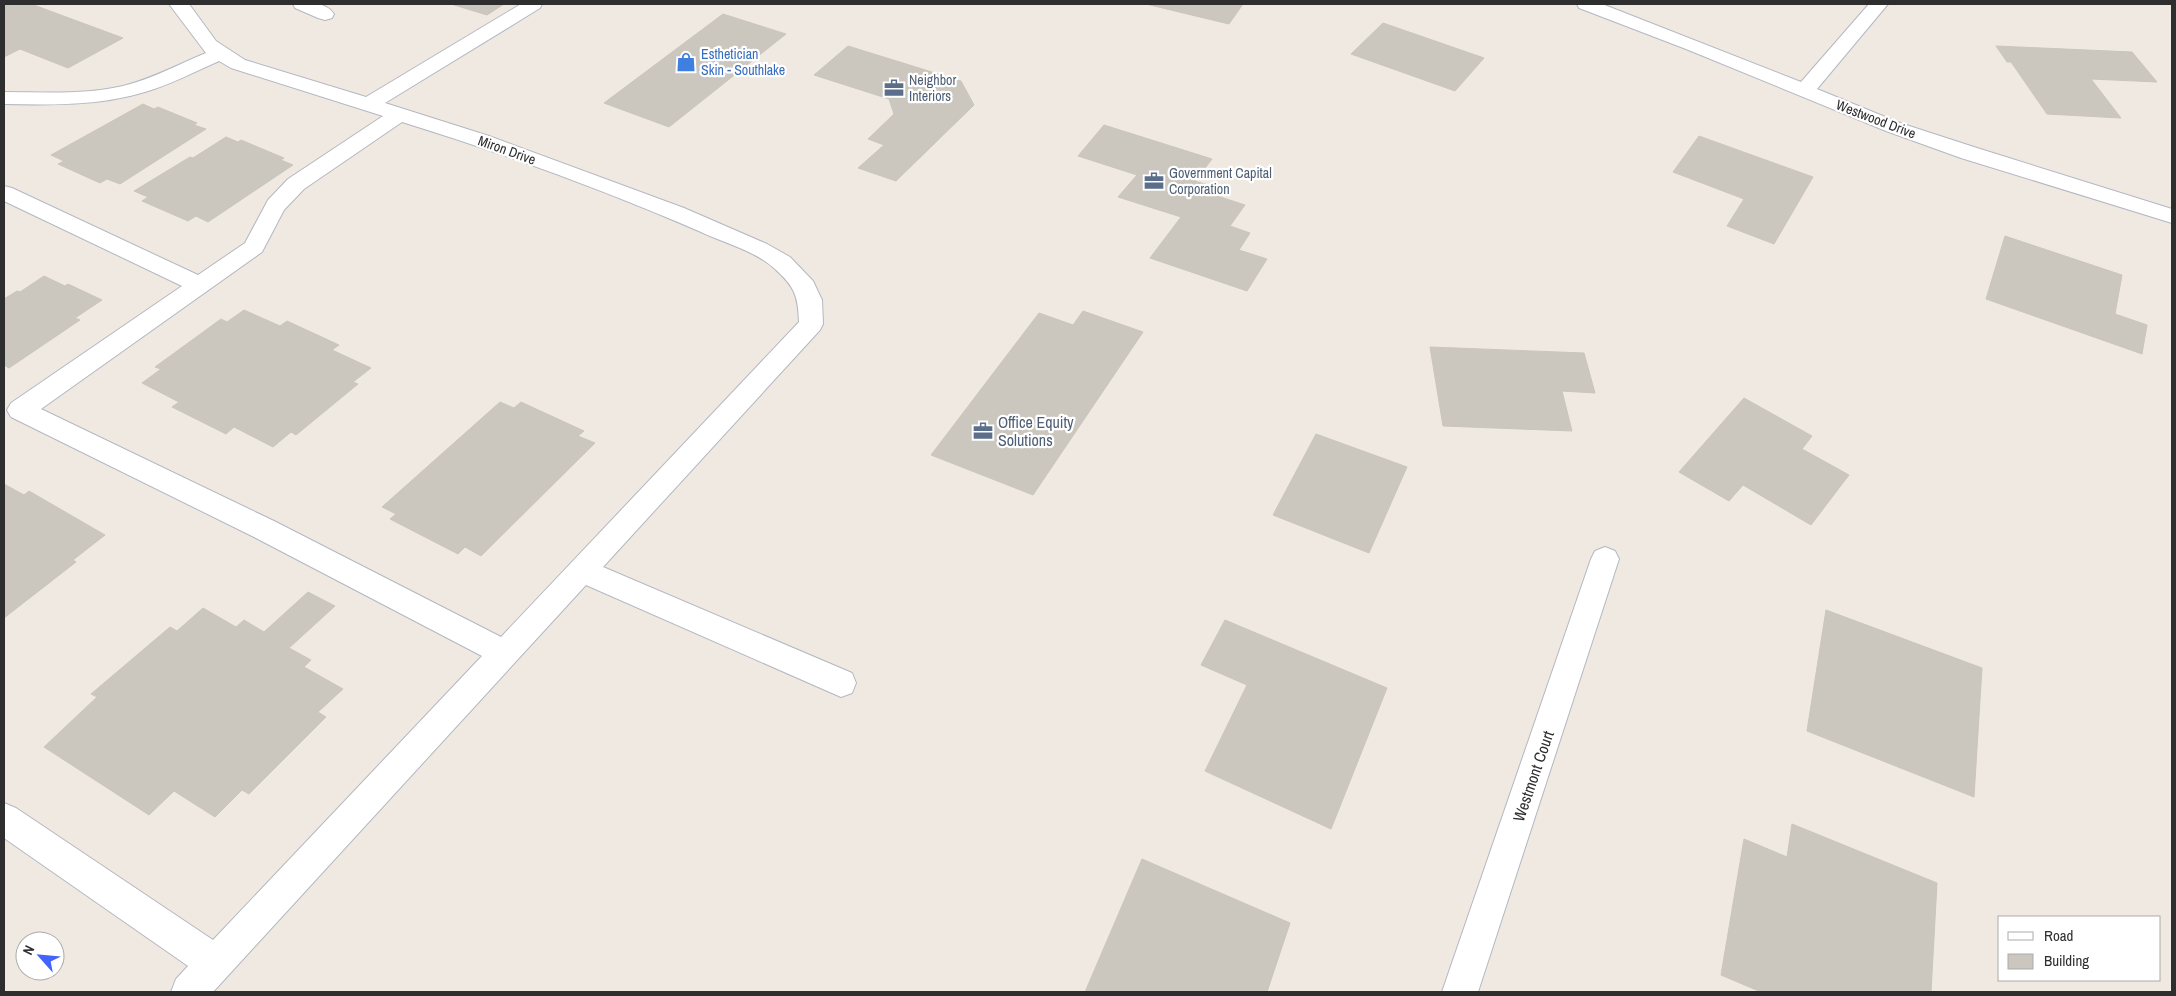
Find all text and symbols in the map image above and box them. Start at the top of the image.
place label: Esthetician Skin - Southlake [701,45,785,79]
shop icon: Esthetician Skin - Southlake [675,51,697,73]
place label: Neighbor Interiors [909,71,956,105]
office icon: Neighbor Interiors [883,77,905,99]
street label: Westwood Drive [1834,96,1918,142]
street label: Miron Drive [476,131,538,169]
place label: Government Capital Corporation [1169,164,1272,198]
office icon: Government Capital Corporation [1143,170,1165,192]
place label: Office Equity Solutions [998,411,1074,451]
office icon: Office Equity Solutions [972,420,994,442]
street label: Westmont Court [1507,727,1559,824]
legend [1998,916,2161,981]
text: Road [2044,925,2073,946]
north arrow [15,931,65,981]
text: N [19,942,38,958]
text: Building [2044,950,2089,971]

